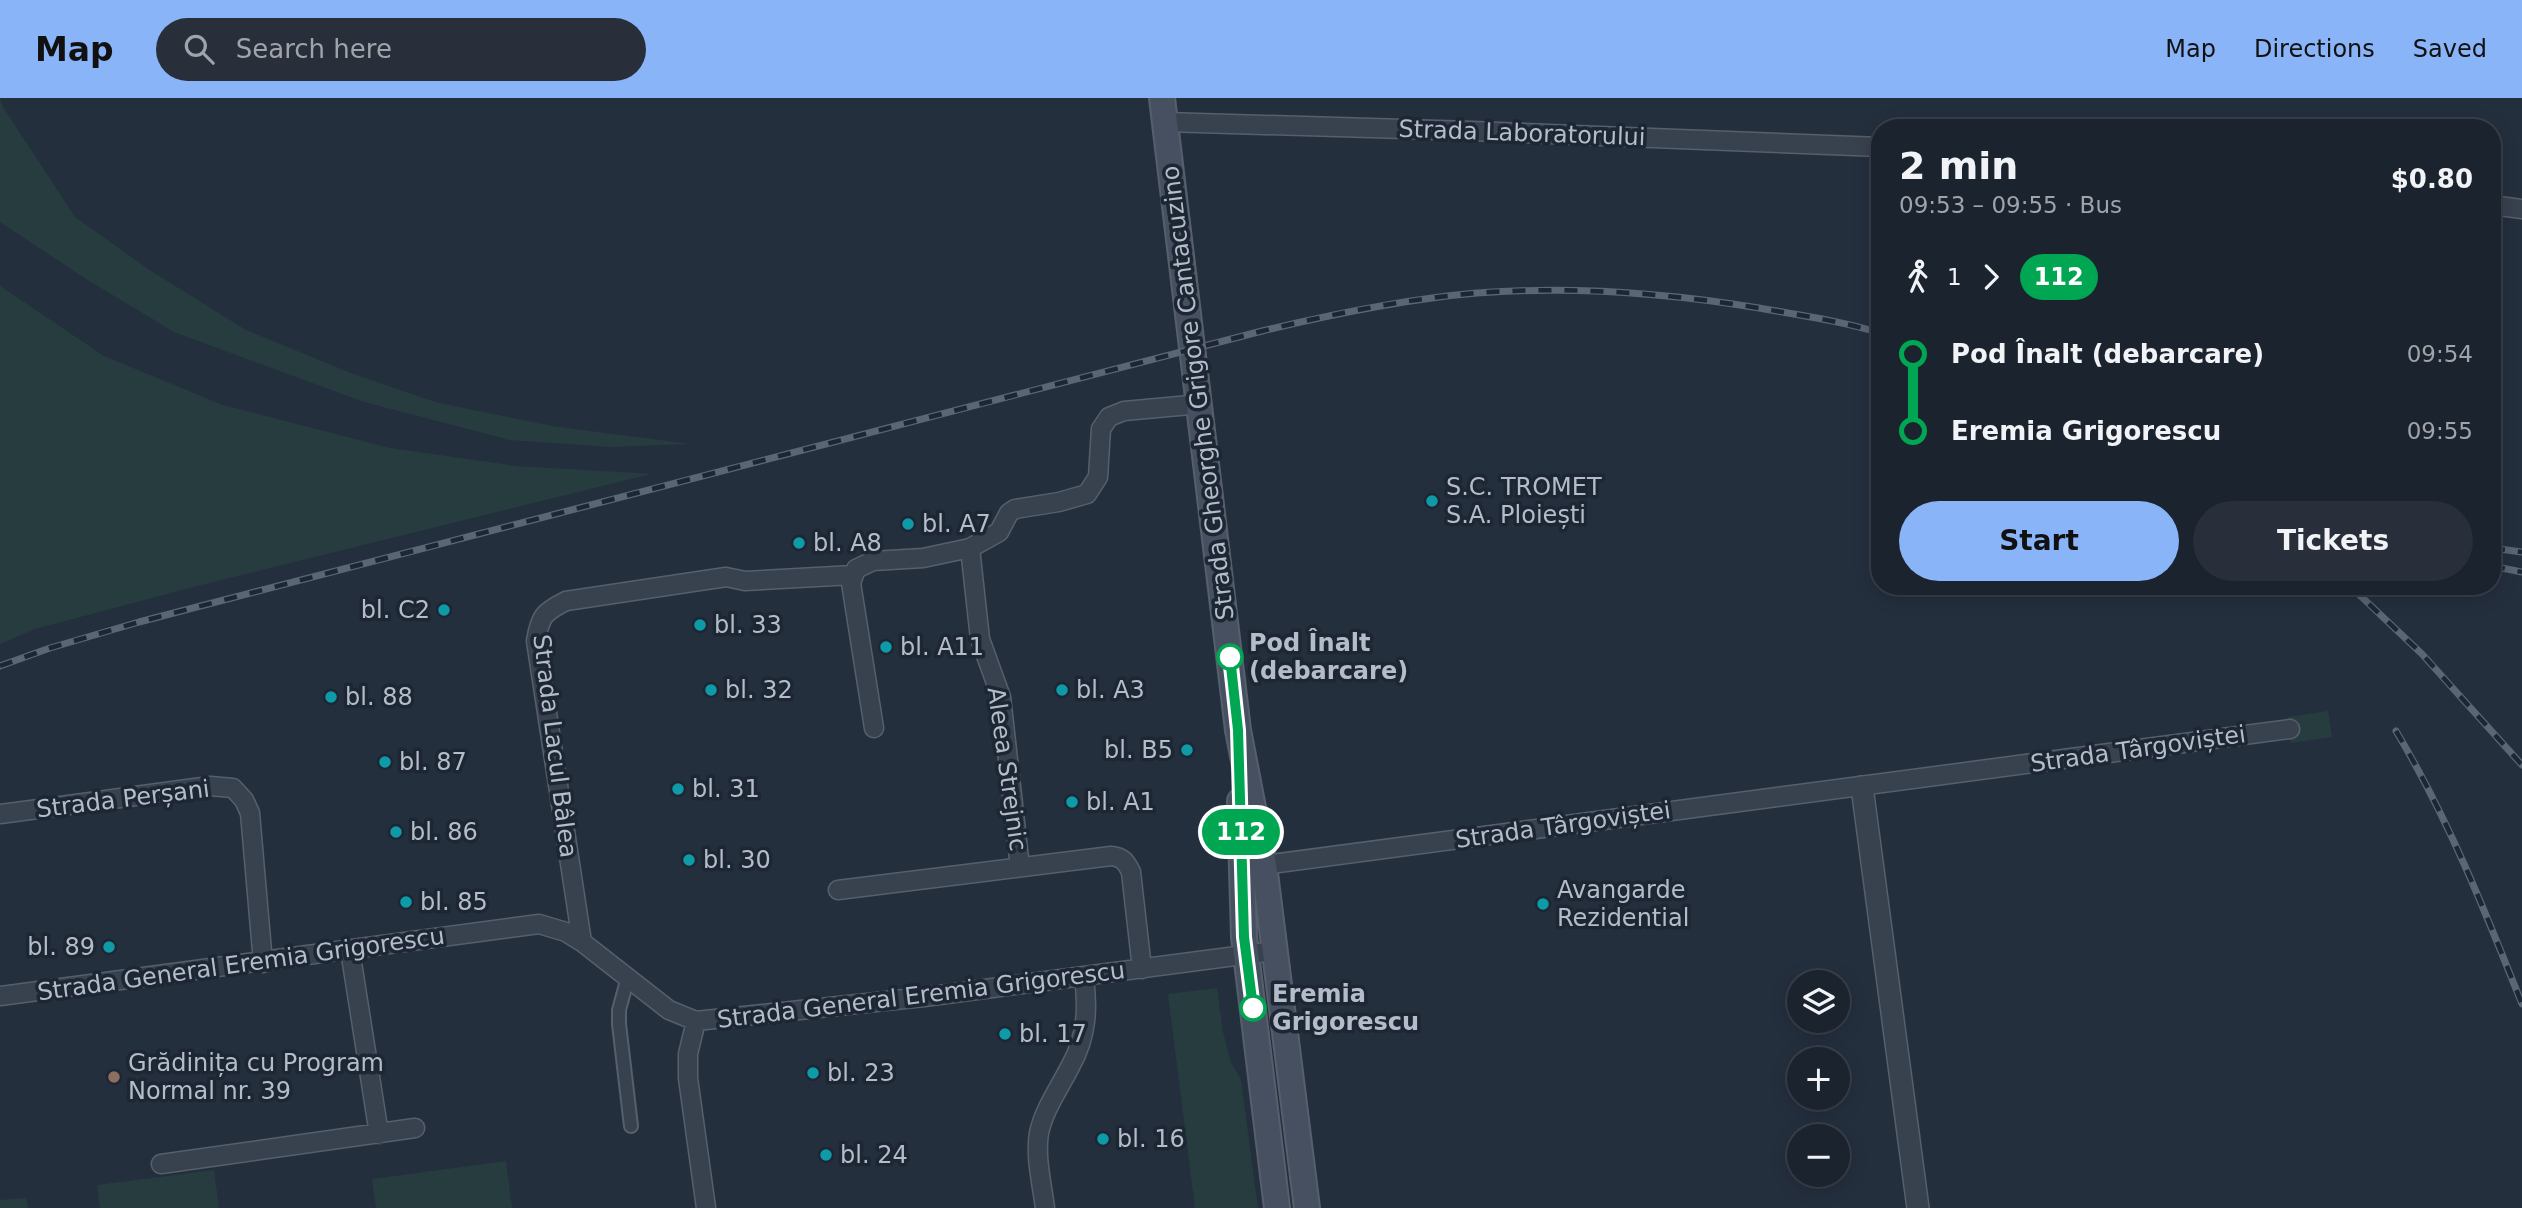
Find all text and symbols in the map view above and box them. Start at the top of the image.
search box [156,18,646,81]
text: Map [35,30,114,69]
icon: search [180,30,218,68]
text: Search here [236,34,392,64]
text: Map [2165,35,2216,63]
text: Directions [2254,35,2375,63]
text: Saved [2413,35,2487,63]
street label: Strada Laboratorului [1398,115,1646,151]
text: 2 min [1899,144,2018,188]
street label: Strada Gheorghe Grigore Cantacuzino [1156,164,1240,622]
text: $0.80 [2391,164,2473,194]
text: 09:53 – 09:55 · Bus [1899,192,2122,218]
icon: walk [1899,258,1937,296]
icon: forward [1972,258,2010,296]
text: 112 [2034,263,2084,291]
text: 1 [1947,264,1962,290]
text: Pod Înalt (debarcare) [1951,339,2264,369]
text: 09:54 [2407,341,2473,367]
text: Eremia Grigorescu [1951,416,2221,446]
text: 09:55 [2407,418,2473,444]
place label: S.C. TROMET S.A. Ploiești [1446,473,1602,529]
marker: S.C. TROMET S.A. Ploiești [1424,493,1440,509]
button: Start [1899,501,2179,581]
button: Tickets [2193,501,2473,581]
place label: bl. A7 [922,510,991,538]
marker: bl. A7 [900,516,916,532]
place label: bl. A8 [813,529,882,557]
marker: bl. A8 [791,535,807,551]
place label: bl. C2 [361,596,430,624]
marker: bl. C2 [436,602,452,618]
place label: bl. 33 [714,611,782,639]
marker: bl. 33 [692,617,708,633]
place label: Pod Înalt (debarcare) [1249,628,1408,685]
street label: Strada Lacul Bâlea [527,633,583,859]
place label: bl. A11 [900,633,984,661]
marker: bl. A11 [878,639,894,655]
marker: Pod Înalt (debarcare) [1217,644,1243,670]
place label: bl. 32 [725,676,793,704]
place label: bl. A3 [1076,676,1145,704]
marker: bl. 32 [703,682,719,698]
marker: bl. A3 [1054,682,1070,698]
place label: bl. 88 [345,683,413,711]
street label: Aleea Strejnic [982,685,1032,853]
marker: bl. 88 [323,689,339,705]
street label: Strada Târgoviștei [2029,720,2247,778]
place label: bl. B5 [1104,736,1173,764]
marker: bl. B5 [1179,742,1195,758]
place label: bl. 87 [399,748,467,776]
marker: bl. 87 [377,754,393,770]
street label: Strada Perșani [35,774,211,824]
place label: bl. 31 [692,775,760,803]
marker: bl. 31 [670,781,686,797]
place label: bl. A1 [1086,788,1155,816]
marker: bl. A1 [1064,794,1080,810]
street label: Strada Târgoviștei [1454,796,1672,854]
line badge: 112 [1201,809,1281,855]
place label: bl. 86 [410,818,478,846]
text: 112 [1216,818,1266,846]
marker: bl. 86 [388,824,404,840]
place label: bl. 30 [703,846,771,874]
marker: bl. 30 [681,852,697,868]
place label: Avangarde Rezidential [1557,876,1689,932]
place label: bl. 85 [420,888,488,916]
marker: bl. 85 [398,894,414,910]
marker: Avangarde Rezidential [1535,896,1551,912]
street label: Strada General Eremia Grigorescu [36,922,446,1006]
place label: bl. 89 [27,933,95,961]
marker: bl. 89 [101,939,117,955]
street label: Strada General Eremia Grigorescu [715,956,1127,1034]
map controls [1787,970,1850,1187]
button: layers [1787,970,1850,1033]
place label: Eremia Grigorescu [1272,980,1419,1036]
marker: Eremia Grigorescu [1240,995,1266,1021]
place label: bl. 17 [1019,1020,1087,1048]
marker: bl. 17 [997,1026,1013,1042]
button: + [1787,1047,1850,1110]
place label: Grădinița cu Program Normal nr. 39 [128,1049,384,1105]
place label: bl. 23 [827,1059,895,1087]
marker: bl. 23 [805,1065,821,1081]
marker: Grădinița cu Program Normal nr. 39 [106,1069,122,1085]
button: − [1787,1124,1850,1187]
place label: bl. 16 [1117,1125,1185,1153]
marker: bl. 16 [1095,1131,1111,1147]
place label: bl. 24 [840,1141,908,1169]
marker: bl. 24 [818,1147,834,1163]

